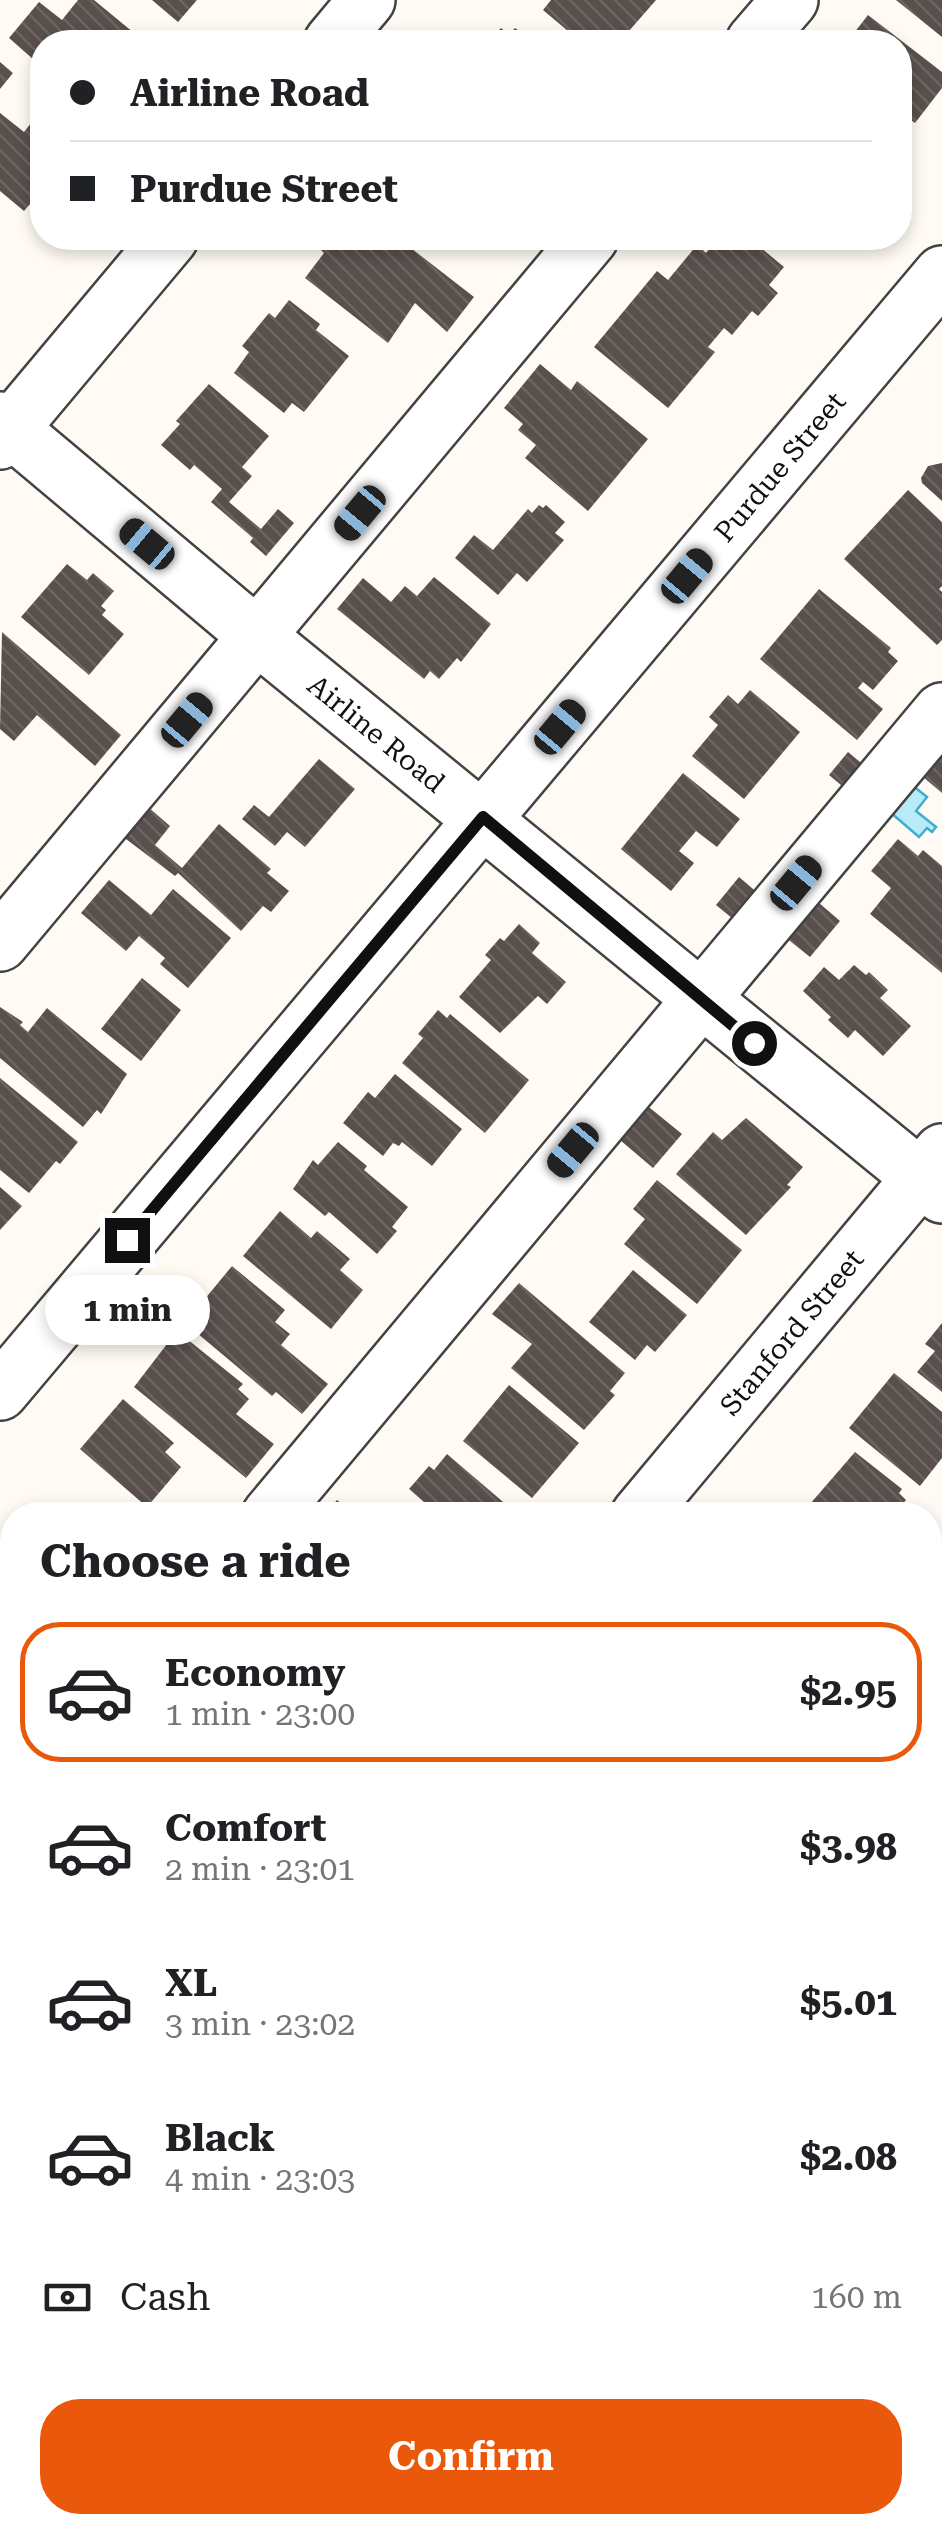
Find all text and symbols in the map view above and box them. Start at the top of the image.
text: Airline Road [130,71,369,115]
text: Purdue Street [130,167,398,211]
street label: Purdue Street [708,385,852,548]
car [329,480,391,546]
car [114,513,180,575]
car [656,543,718,609]
street label: Airline Road [301,668,451,800]
car [156,687,218,753]
car [529,694,591,760]
car [765,850,827,916]
route start [732,1021,777,1066]
car [542,1117,604,1183]
route end [105,1218,150,1263]
street label: Stanford Street [713,1243,870,1422]
callout: 1 min [44,1275,210,1345]
text: 1 min [83,1291,172,1329]
text: Choose a ride [40,1535,351,1588]
icon: car [45,1647,135,1737]
text: Economy [165,1651,345,1695]
text: $2.95 [800,1670,897,1714]
text: 1 min · 23:00 [165,1695,355,1733]
icon: car [45,1802,135,1892]
text: Comfort [165,1806,326,1850]
text: $3.98 [800,1825,897,1869]
text: 2 min · 23:01 [165,1850,355,1888]
icon: car [45,1957,135,2047]
text: XL [165,1961,217,2005]
text: $5.01 [800,1980,897,2024]
text: 3 min · 23:02 [165,2005,355,2043]
icon: car [45,2112,135,2202]
text: Black [165,2116,275,2160]
text: $2.08 [800,2135,897,2179]
text: 4 min · 23:03 [165,2160,355,2198]
icon: cash [40,2270,95,2325]
text: Cash [120,2275,210,2319]
text: 160 m [811,2278,902,2316]
button: Confirm [40,2399,902,2514]

